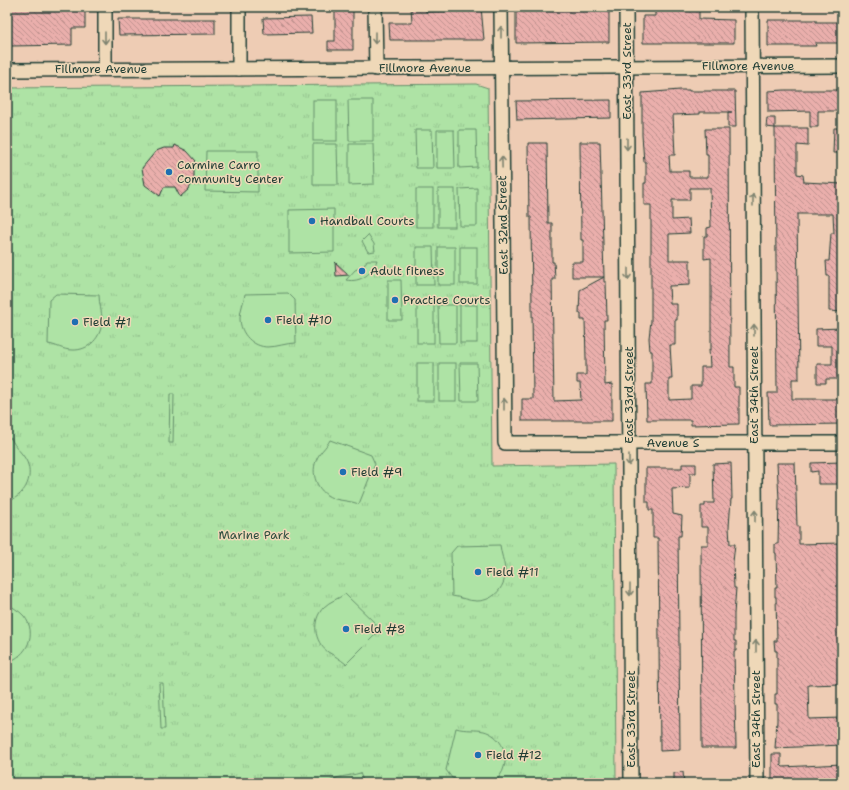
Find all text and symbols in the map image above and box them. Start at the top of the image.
street label: East 33rd Street [619,22,635,120]
one-way arrow [497,26,505,39]
one-way arrow [101,31,109,44]
one-way arrow [371,31,379,44]
street label: Fillmore Avenue [702,58,795,74]
street label: Fillmore Avenue [379,60,472,76]
street label: Fillmore Avenue [55,61,148,77]
one-way arrow [623,137,631,150]
one-way arrow [498,156,506,169]
place label: Carmine Carro Community Center [177,157,284,187]
marker: Carmine Carro Community Center [164,167,174,177]
street label: East 32nd Street [494,175,512,275]
one-way arrow [749,194,757,207]
place label: Handball Courts [320,213,414,229]
marker: Handball Courts [307,216,317,226]
place label: Adult fitness [370,263,445,279]
marker: Adult fitness [357,266,367,276]
one-way arrow [624,267,632,280]
place label: Practice Courts [403,292,490,308]
marker: Practice Courts [390,295,400,305]
place label: Field #10 [276,312,332,328]
place label: Field #1 [83,314,131,330]
marker: Field #10 [263,315,273,325]
marker: Field #1 [70,317,80,327]
one-way arrow [750,324,758,337]
street label: East 33rd Street [621,346,637,444]
street label: East 34th Street [746,346,762,444]
one-way arrow [500,398,508,411]
street label: Avenue S [646,435,700,451]
one-way arrow [625,453,633,466]
place label: Field #9 [351,464,402,480]
marker: Field #9 [338,467,348,477]
one-way arrow [751,510,759,523]
park label: Marine Park [218,527,290,543]
place label: Field #11 [486,564,539,580]
marker: Field #11 [473,567,483,577]
one-way arrow [626,583,634,596]
place label: Field #8 [354,621,405,637]
marker: Field #8 [341,624,351,634]
one-way arrow [752,640,760,653]
street label: East 33rd Street [623,670,639,768]
street label: East 34th Street [748,670,764,768]
place label: Field #12 [486,747,542,763]
marker: Field #12 [473,750,483,760]

